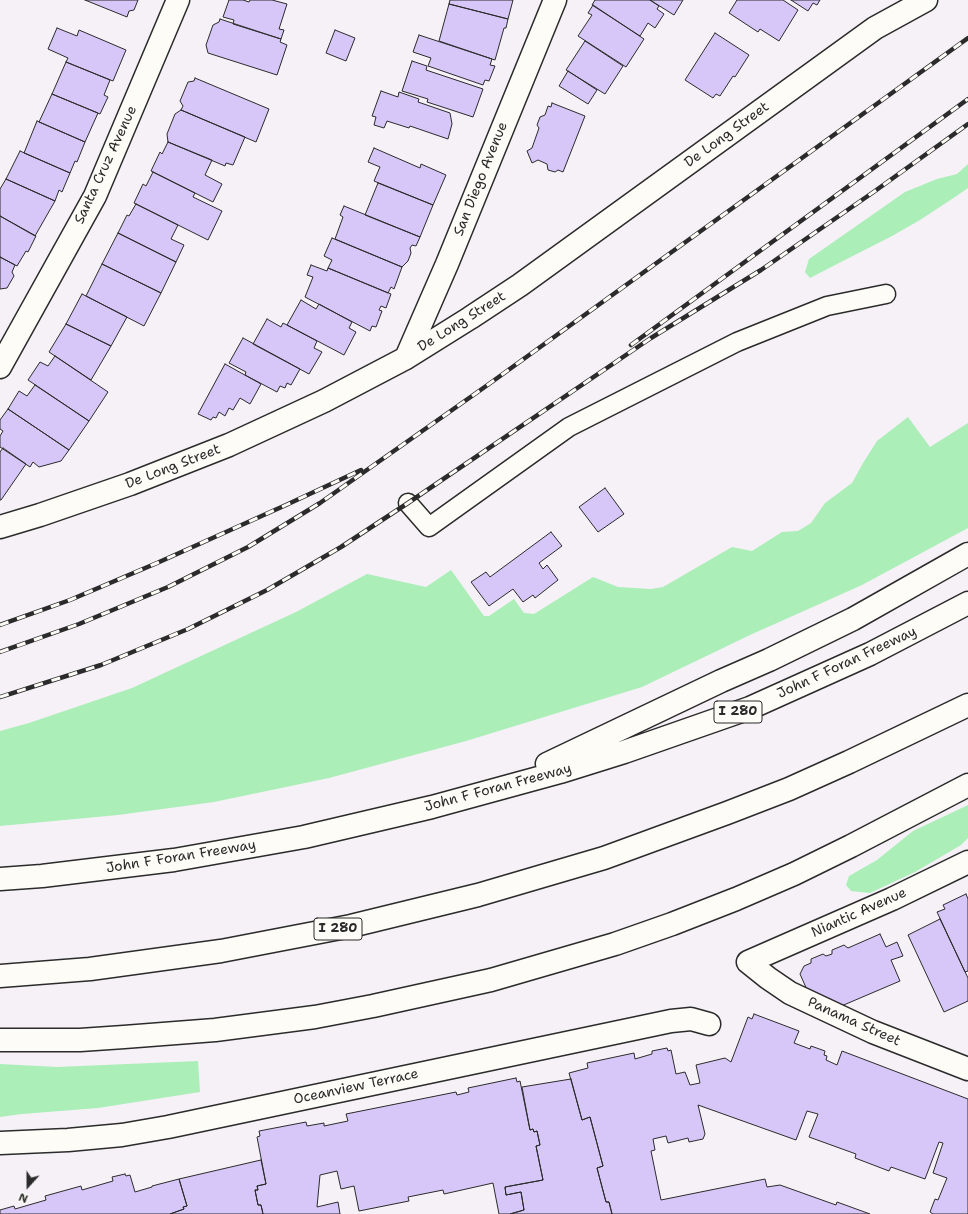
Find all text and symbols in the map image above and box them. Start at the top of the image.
street label: De Long Street [681,99,773,171]
street label: Santa Cruz Avenue [71,103,141,227]
street label: San Diego Avenue [450,120,512,238]
street label: De Long Street [415,288,509,356]
street label: De Long Street [123,441,223,493]
street label: John F Foran Freeway [775,623,919,703]
road number: I 280 [714,701,762,723]
street label: John F Foran Freeway [423,760,573,816]
street label: John F Foran Freeway [105,837,257,877]
street label: Niantic Avenue [809,885,909,941]
road number: I 280 [314,918,362,940]
street label: Panama Street [805,994,903,1050]
street label: Oceanview Terrace [292,1066,420,1108]
north arrow [8,1166,48,1206]
text: N [17,1189,30,1206]

